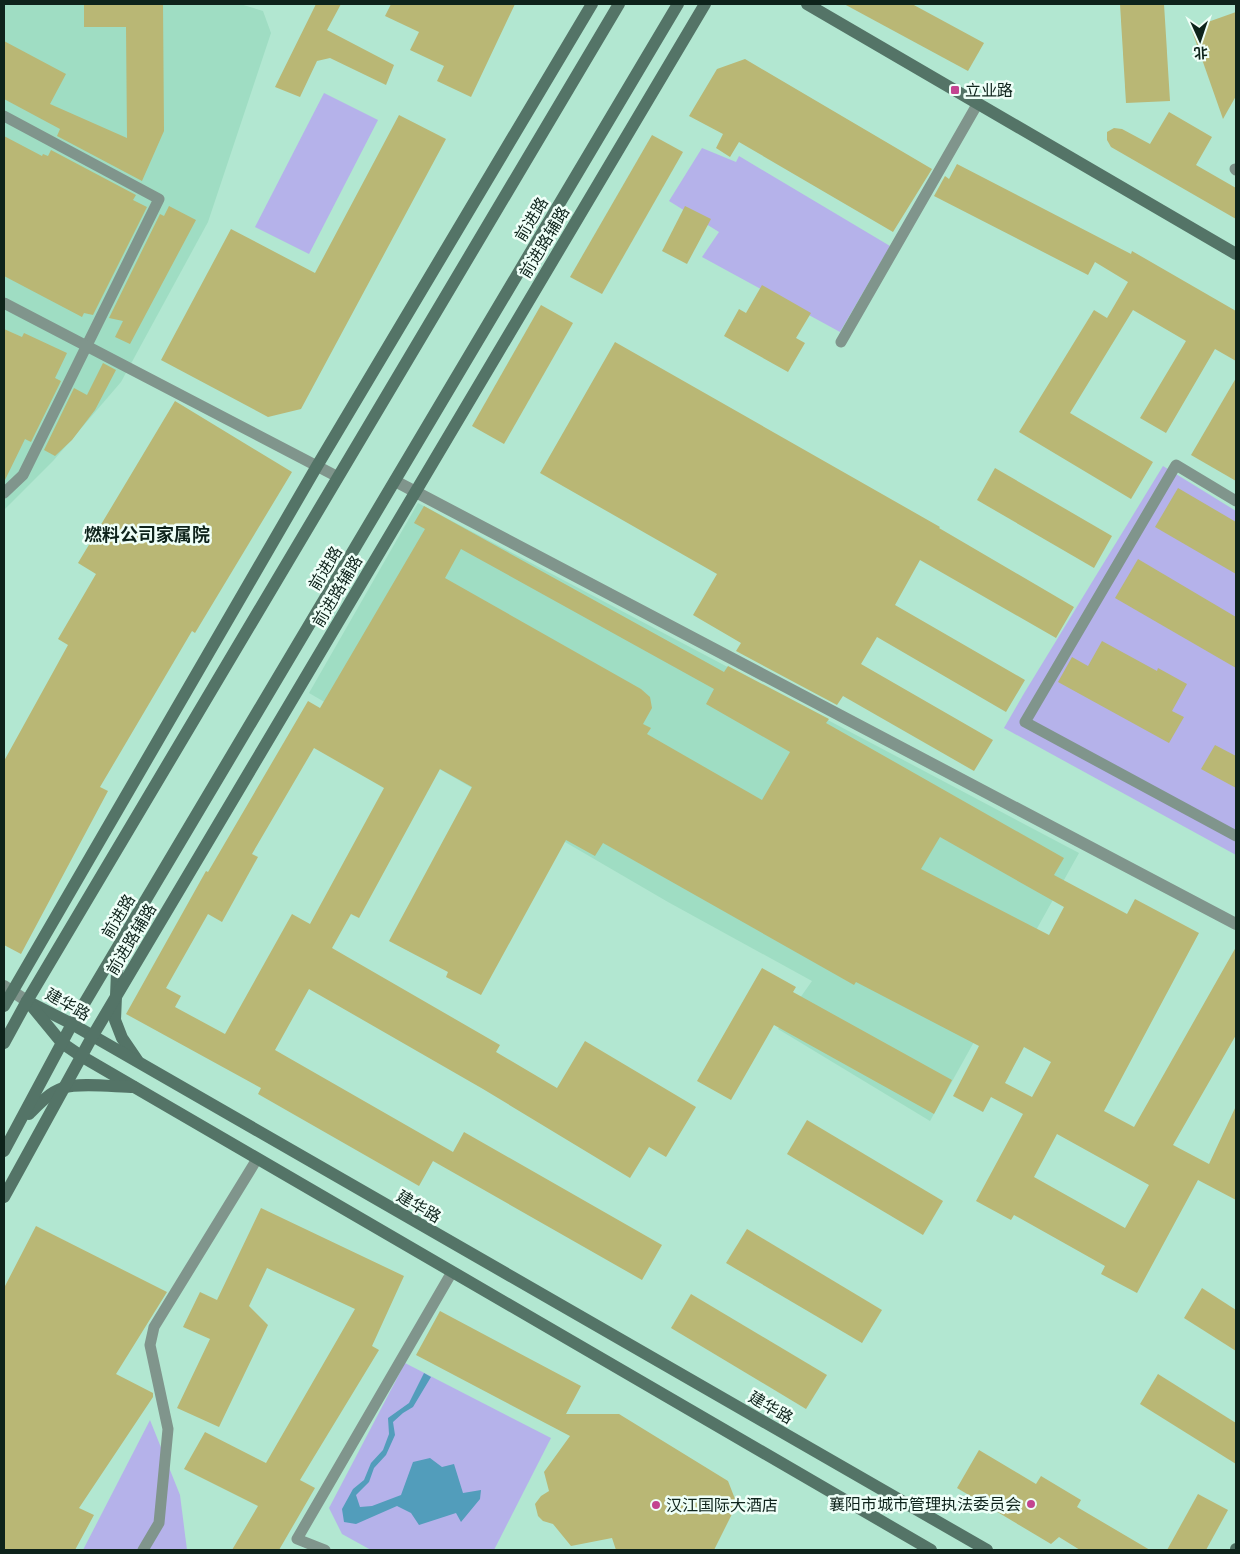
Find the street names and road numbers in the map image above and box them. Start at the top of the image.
street label: 前进路 [511,194,552,245]
street label: 前进路辅路 [516,203,573,281]
street label: 前进路 [305,543,346,594]
street label: 前进路辅路 [309,552,366,630]
street label: 前进路 [98,891,139,942]
street label: 前进路辅路 [103,900,160,978]
street label: 建华路 [42,984,93,1024]
street label: 建华路 [393,1186,444,1227]
street label: 建华路 [745,1387,796,1428]

